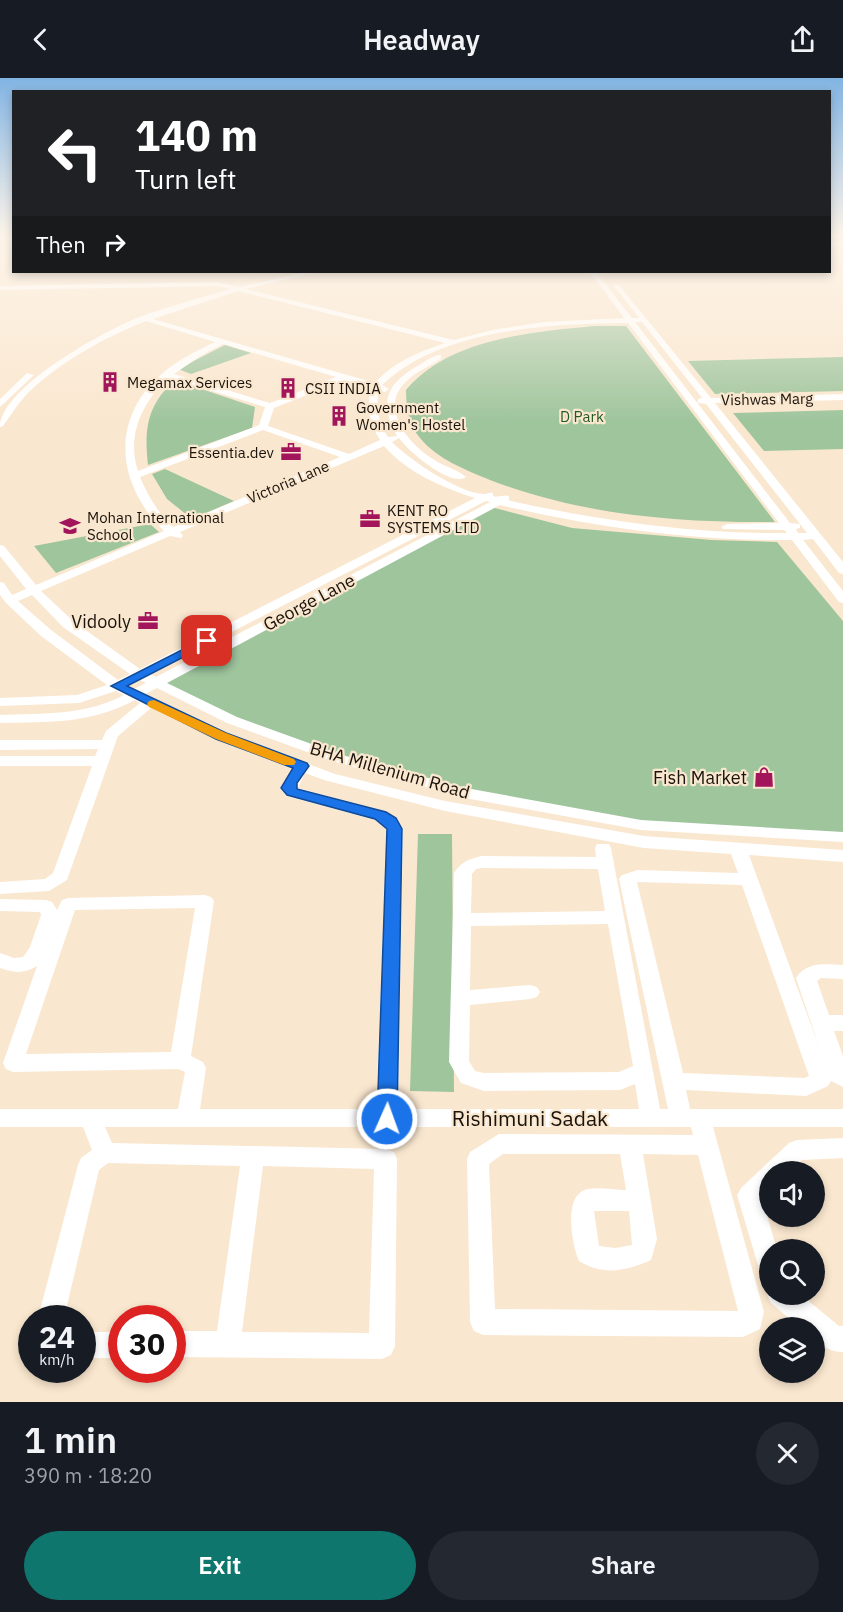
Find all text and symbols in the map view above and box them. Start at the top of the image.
text: Headway [363,22,480,57]
icon: back [24,23,57,56]
icon: share [786,23,819,56]
text: 140 m [135,108,258,163]
icon: left [36,114,114,192]
text: Turn left [135,161,236,196]
icon: right [98,228,131,261]
text: Then [36,230,86,259]
building icon: Megamax Services [98,370,122,394]
place label: Megamax Services [127,373,252,392]
building icon: CSII INDIA [276,376,300,400]
place label: CSII INDIA [305,379,381,398]
street label: Vishwas Marg [721,389,813,409]
place label: Government Women's Hostel [356,398,465,434]
building icon: Government Women's Hostel [327,404,351,428]
park label: D Park [560,407,604,426]
office icon: Essentia.dev [279,440,303,464]
place label: Essentia.dev [189,443,275,462]
street label: Victoria Lane [244,456,332,508]
place label: KENT RO SYSTEMS LTD [387,501,480,537]
office icon: KENT RO SYSTEMS LTD [358,507,382,531]
place label: Mohan International School [87,508,224,544]
school or university icon: Mohan International School [58,514,82,538]
street label: George Lane [259,568,359,636]
office icon: Vidooly [136,609,160,633]
place label: Vidooly [71,610,131,633]
pin [181,615,232,666]
icon: arrive [190,624,223,657]
street label: BHA Millenium Road [307,736,473,804]
shop icon: Fish Market [752,765,776,789]
place label: Fish Market [653,766,747,789]
position arrow [355,1087,419,1151]
street label: Rishimuni Sadak [452,1104,608,1132]
map controls [759,1161,825,1383]
button: sound [759,1161,825,1227]
button: search [759,1239,825,1305]
speed limit sign: 30 [108,1305,186,1383]
text: 24 [39,1317,75,1356]
button: layers [759,1317,825,1383]
text: km/h [39,1350,75,1369]
text: 1 min [24,1416,117,1463]
button: close [756,1422,819,1485]
text: 390 m · 18:20 [24,1462,152,1489]
button: Exit [24,1531,416,1600]
button: Share [428,1531,819,1600]

